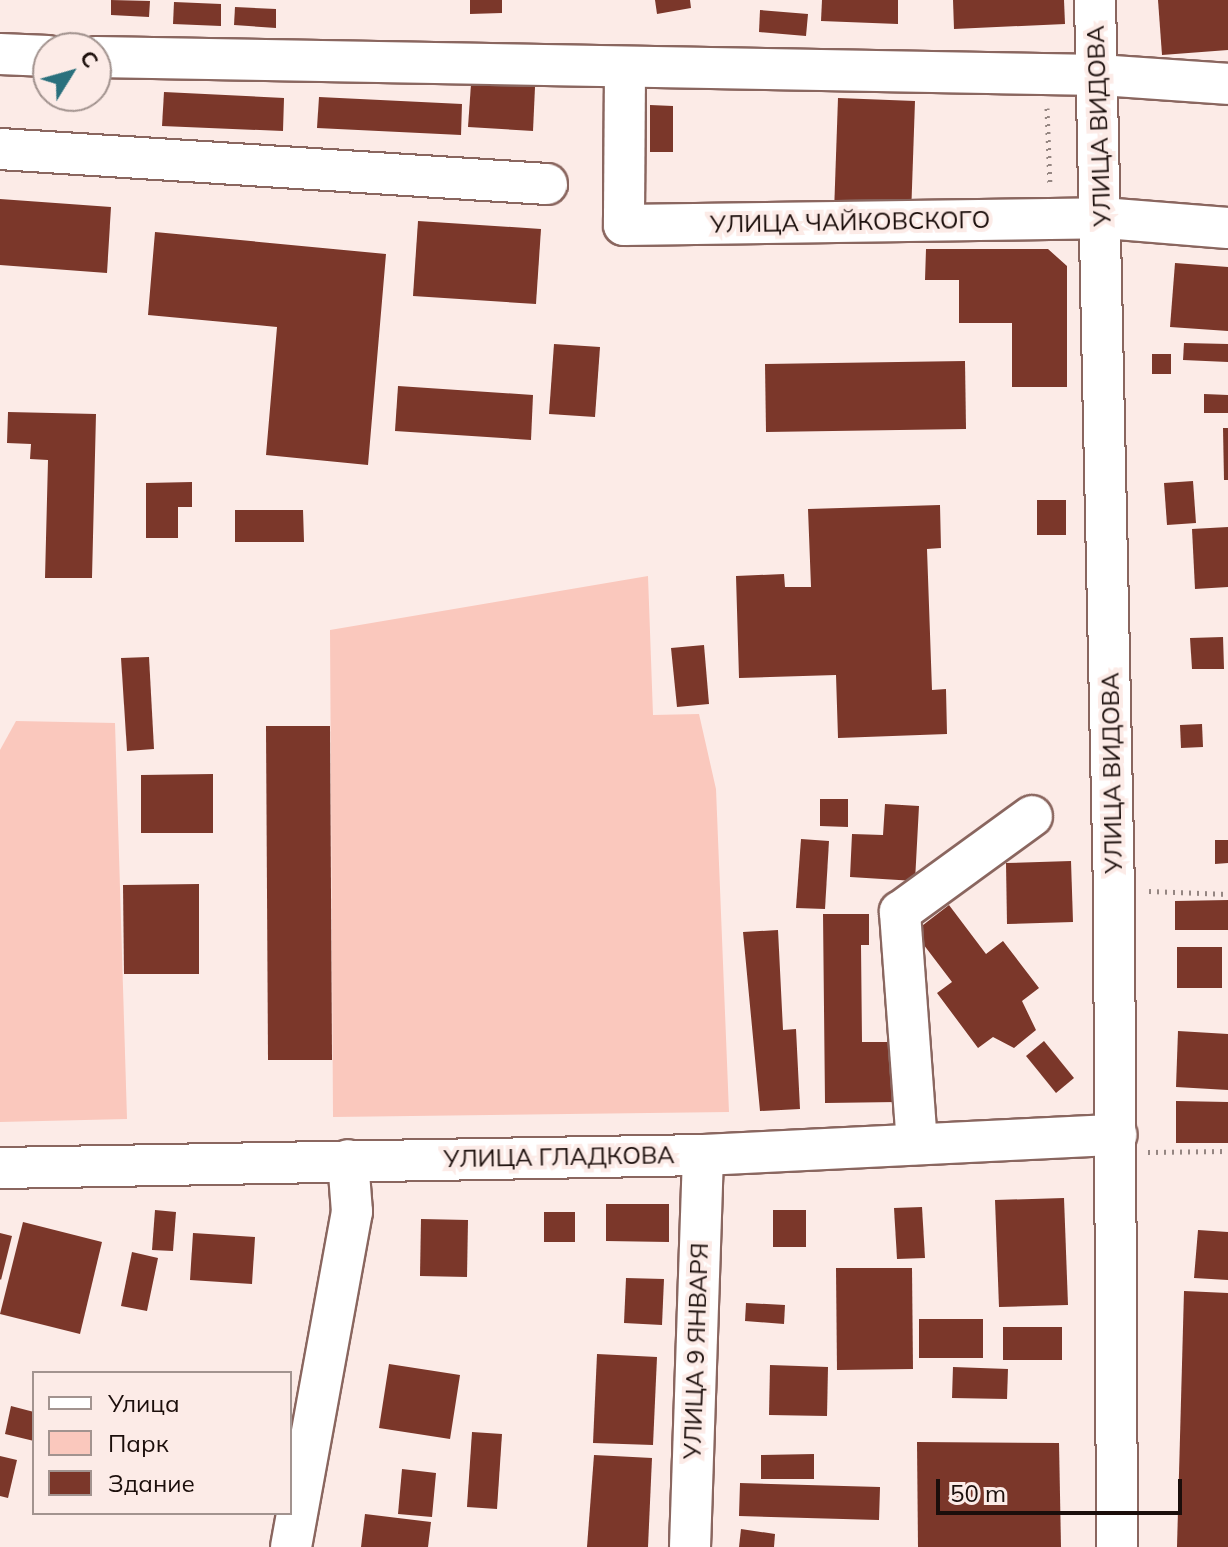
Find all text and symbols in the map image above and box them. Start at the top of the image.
street label: УЛИЦА ВИДОВА [1081,25,1117,227]
north arrow [32,32,112,112]
text: С [74,44,105,73]
street label: УЛИЦА ЧАЙКОВСКОГО [710,205,990,239]
street label: УЛИЦА ВИДОВА [1096,672,1128,874]
street label: УЛИЦА ГЛАДКОВА [443,1141,675,1173]
street label: УЛИЦА 9 ЯНВАРЯ [678,1242,714,1460]
legend [32,1371,292,1515]
text: Улица [108,1388,180,1418]
text: Парк [108,1428,169,1458]
scale bar [940,1463,1186,1513]
text: Здание [108,1468,195,1498]
text: 50 m [950,1478,1006,1508]

